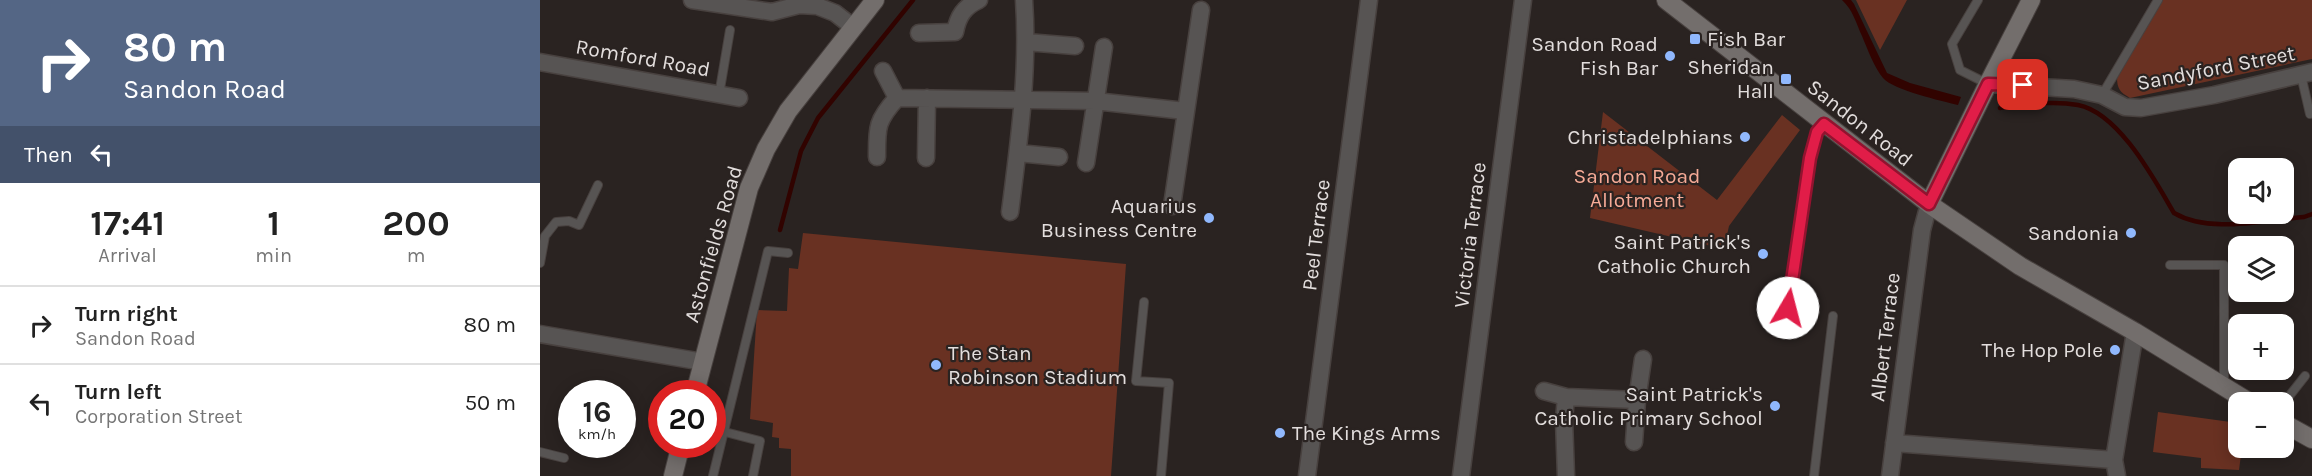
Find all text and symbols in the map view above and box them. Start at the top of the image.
text: 80 m [123,22,227,72]
icon: right [24,24,102,102]
place label: Fish Bar [1707,27,1786,51]
place label: Sandon Road Fish Bar [1531,32,1658,80]
marker: Fish Bar [1688,32,1702,46]
street label: Romford Road [574,34,712,82]
street label: Sandyford Street [2135,41,2297,95]
marker: Sandon Road Fish Bar [1663,49,1677,63]
place label: Sheridan Hall [1687,55,1774,103]
pin [1997,59,2048,110]
icon: arrive [2006,68,2039,101]
marker: Sheridan Hall [1779,72,1793,86]
text: Sandon Road [123,73,286,105]
street label: Sandon Road [1803,74,1917,172]
place label: Christadelphians [1568,125,1733,149]
marker: Christadelphians [1738,130,1752,144]
icon: left [85,138,118,171]
text: Then [24,142,73,168]
map controls [2228,158,2294,458]
button: sound [2228,158,2294,224]
street label: Victoria Terrace [1449,161,1491,309]
street label: Astonfields Road [679,163,747,325]
park label: Sandon Road Allotment [1574,164,1700,212]
street label: Peel Terrace [1297,178,1335,292]
place label: Aquarius Business Centre [1041,194,1197,242]
text: 17:41 [90,202,165,244]
text: 1 [267,202,280,244]
text: 200 [382,202,450,244]
marker: Aquarius Business Centre [1202,211,1216,225]
place label: Sandonia [2028,221,2119,245]
marker: Sandonia [2124,226,2138,240]
place label: Saint Patrick's Catholic Church [1597,230,1751,278]
button: layers [2228,236,2294,302]
text: Arrival [98,244,157,267]
text: min [255,244,292,267]
text: m [407,244,425,267]
marker: Saint Patrick's Catholic Church [1756,247,1770,261]
street label: Albert Terrace [1865,271,1905,403]
position arrow [1756,276,1820,340]
text: Turn right [75,301,178,327]
icon: right [24,309,57,342]
text: 80 m [464,312,516,338]
button: + [2228,314,2294,380]
text: Sandon Road [75,327,196,350]
place label: The Hop Pole [1982,338,2103,362]
place label: The Stan Robinson Stadium [948,341,1127,389]
marker: The Hop Pole [2108,343,2122,357]
marker: The Stan Robinson Stadium [929,358,943,372]
text: Turn left [75,379,162,405]
speed limit sign: 20 [648,380,726,458]
place label: Saint Patrick's Catholic Primary School [1534,382,1763,430]
icon: left [24,387,57,420]
text: 50 m [465,390,516,416]
button: − [2228,392,2294,458]
text: 16 [583,394,611,430]
marker: Saint Patrick's Catholic Primary School [1768,399,1782,413]
text: Corporation Street [75,405,242,428]
place label: The Kings Arms [1292,421,1441,445]
text: km/h [578,425,616,443]
marker: The Kings Arms [1273,426,1287,440]

